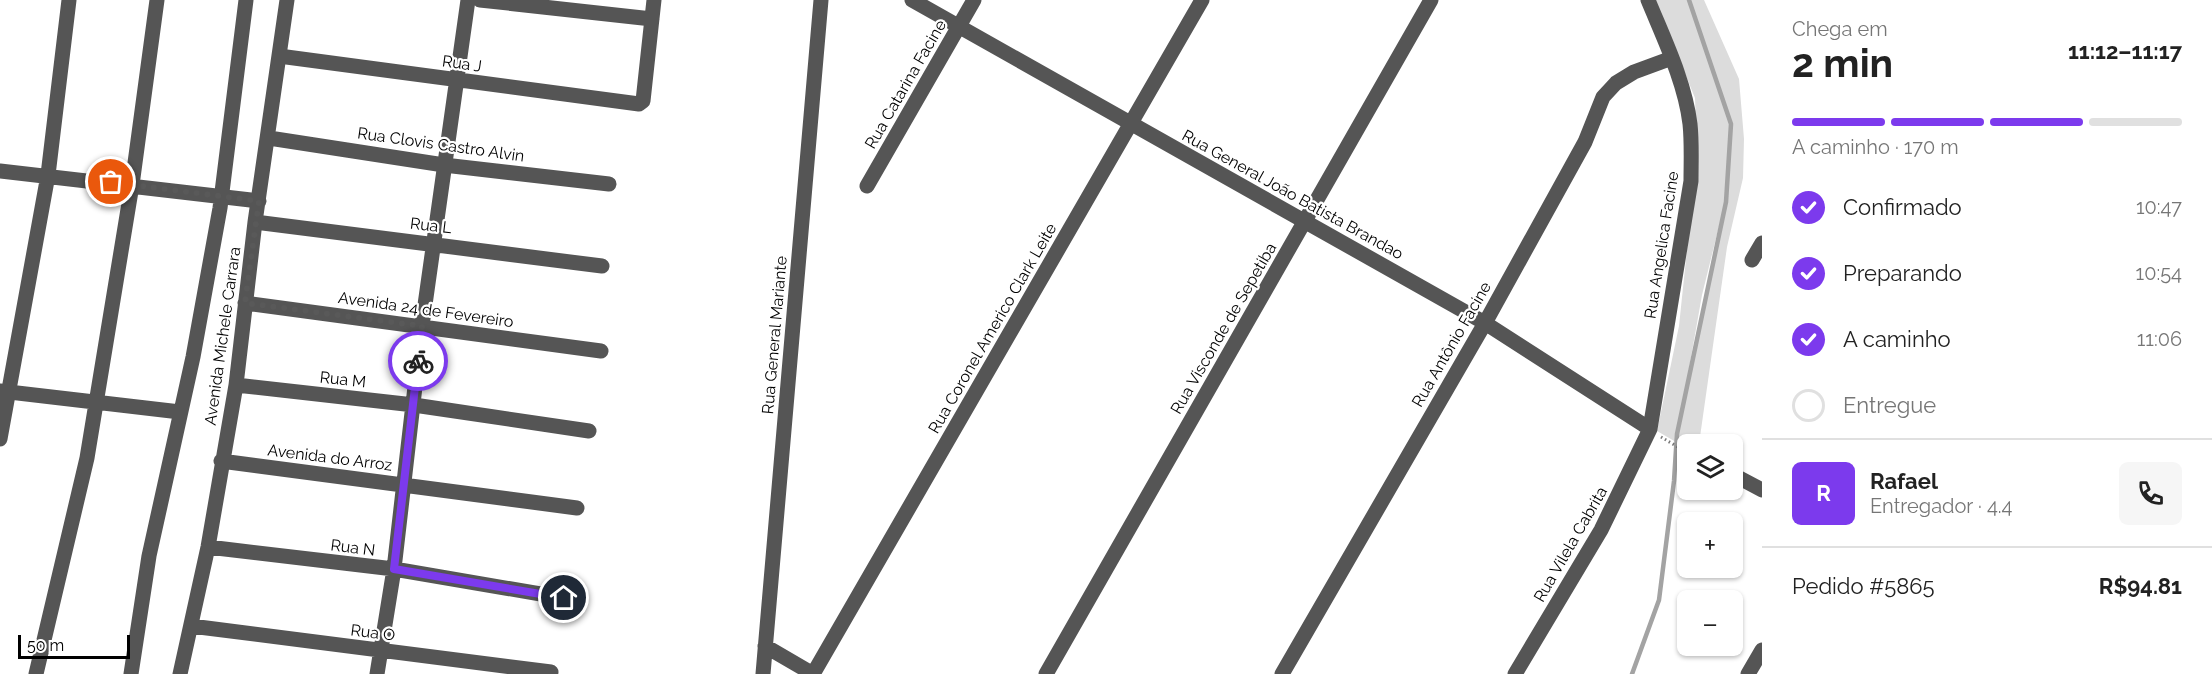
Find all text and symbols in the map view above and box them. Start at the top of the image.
street label: Rua Catarina Facine [861,16,950,152]
text: Chega em [1792,17,1888,41]
text: 11:12–11:17 [2068,38,2182,64]
text: 2 min [1792,40,1893,86]
street label: Rua J [441,51,483,76]
street label: Rua Clovis Castro Alvin [356,123,526,166]
street label: Rua General João Batista Brandao [1179,126,1407,263]
text: A caminho · 170 m [1792,135,1959,159]
pin [85,156,136,207]
icon: bag [94,165,127,198]
street label: Rua Angelica Facine [1640,170,1683,320]
icon: check [1792,191,1825,224]
text: Confirmado [1843,194,1962,220]
text: 10:47 [2136,195,2182,219]
street label: Rua L [409,214,454,238]
street label: Rua Coronel Americo Clark Leite [924,220,1061,437]
street label: Rua Visconde de Sepetiba [1167,239,1280,417]
street label: Avenida Michele Carrara [201,245,244,427]
street label: Rua General Mariante [758,255,791,415]
icon: check [1792,257,1825,290]
text: Preparando [1843,260,1962,286]
text: 10:54 [2136,261,2182,285]
street label: Rua Antônio Facine [1408,278,1495,410]
street label: Avenida 24 de Fevereiro [337,288,515,331]
icon: check [1792,323,1825,356]
text: A caminho [1843,326,1951,352]
text: 11:06 [2137,327,2182,351]
courier [388,331,448,391]
icon: bike [402,345,435,378]
street label: Rua M [319,368,367,391]
text: Entregue [1843,392,1936,418]
map controls [1677,434,1743,656]
button: layers [1677,434,1743,500]
street label: Avenida do Arroz [266,440,394,475]
button: phone [2119,462,2182,525]
text: Rafael [1870,468,1938,494]
text: R [1816,480,1831,506]
street label: Rua Vilela Cabrita [1530,483,1611,605]
text: Entregador · 4.4 [1870,494,2013,518]
button: + [1677,512,1743,578]
street label: Rua N [329,535,376,560]
pin [538,572,589,623]
text: Pedido #5865 [1792,573,1935,599]
text: R$94.81 [2099,573,2182,599]
icon: home [547,581,580,614]
button: − [1677,590,1743,656]
street label: Rua O [350,620,396,645]
scale bar [18,632,130,660]
text: 50 m [27,636,64,655]

